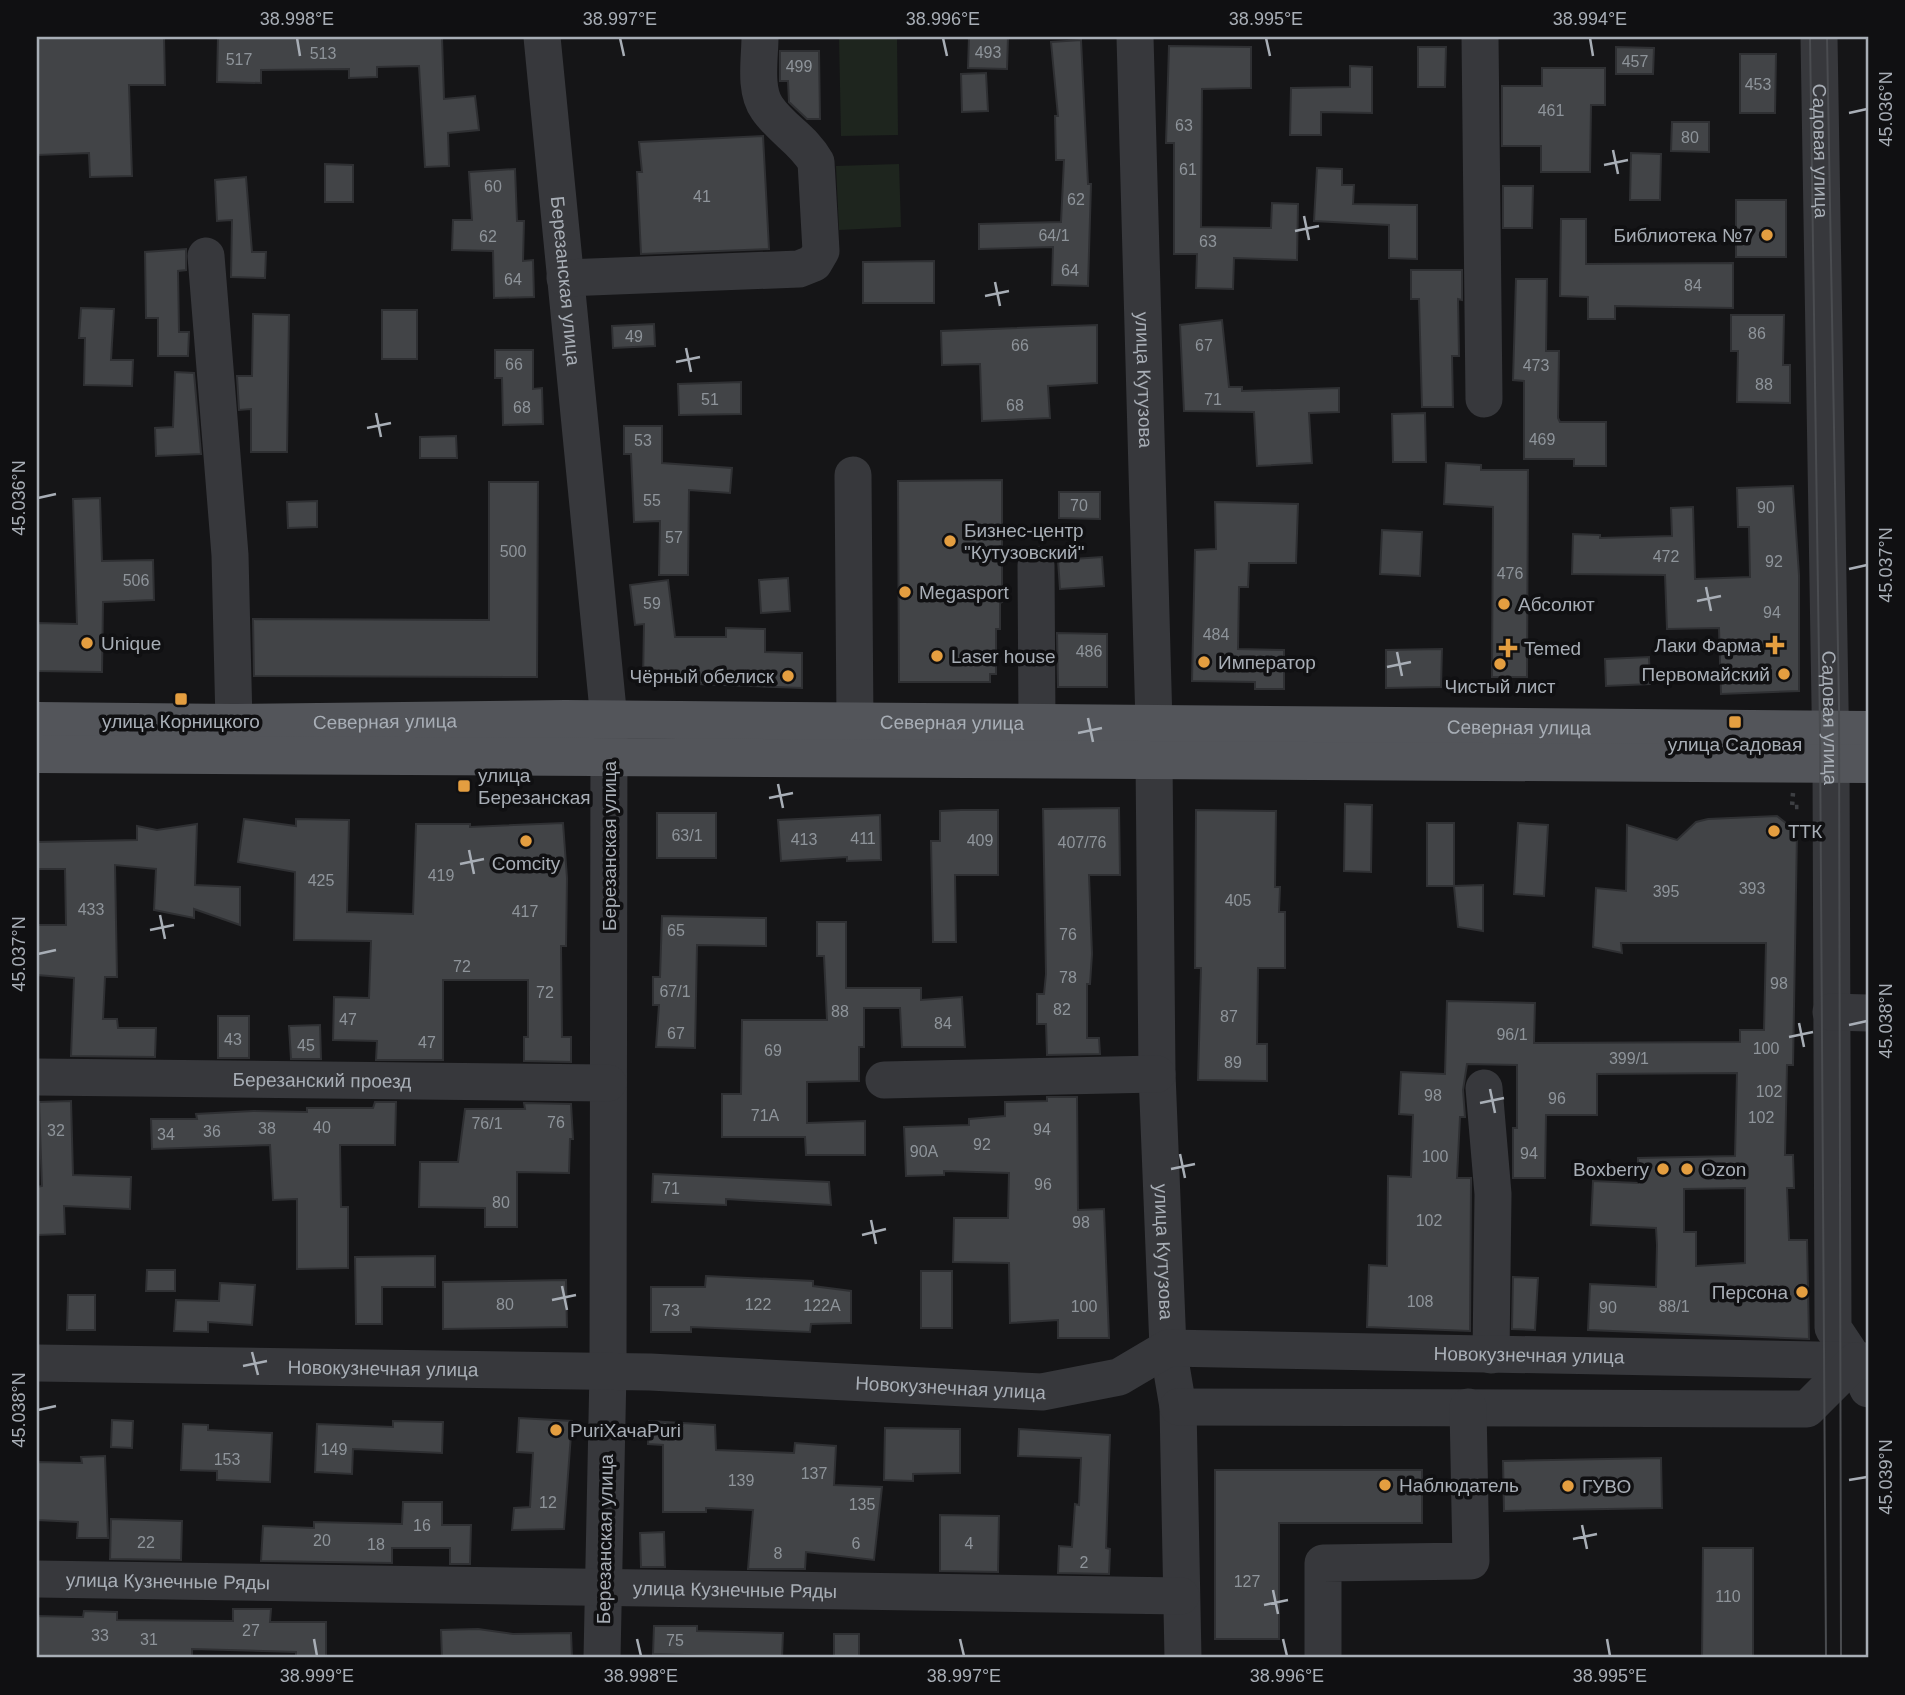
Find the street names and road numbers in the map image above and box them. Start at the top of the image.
street label: Садовая улица [1809,84,1832,219]
street label: Березанская улица [547,195,585,367]
street label: улица Кутузова [1132,312,1157,449]
street label: Садовая улица [1819,650,1842,786]
street label: Северная улица [313,710,458,733]
street label: Северная улица [880,711,1025,733]
street label: Северная улица [1447,716,1592,738]
street label: Березанская улица [599,761,620,931]
street label: Березанский проезд [232,1069,412,1091]
street label: улица Кутузова [1151,1183,1177,1321]
street label: Новокузнечная улица [1433,1342,1625,1367]
street label: Новокузнечная улица [287,1356,479,1380]
street label: Новокузнечная улица [855,1372,1047,1403]
street label: Березанская улица [593,1453,617,1624]
street label: улица Кузнечные Ряды [66,1569,270,1593]
street label: улица Кузнечные Ряды [633,1577,837,1601]

